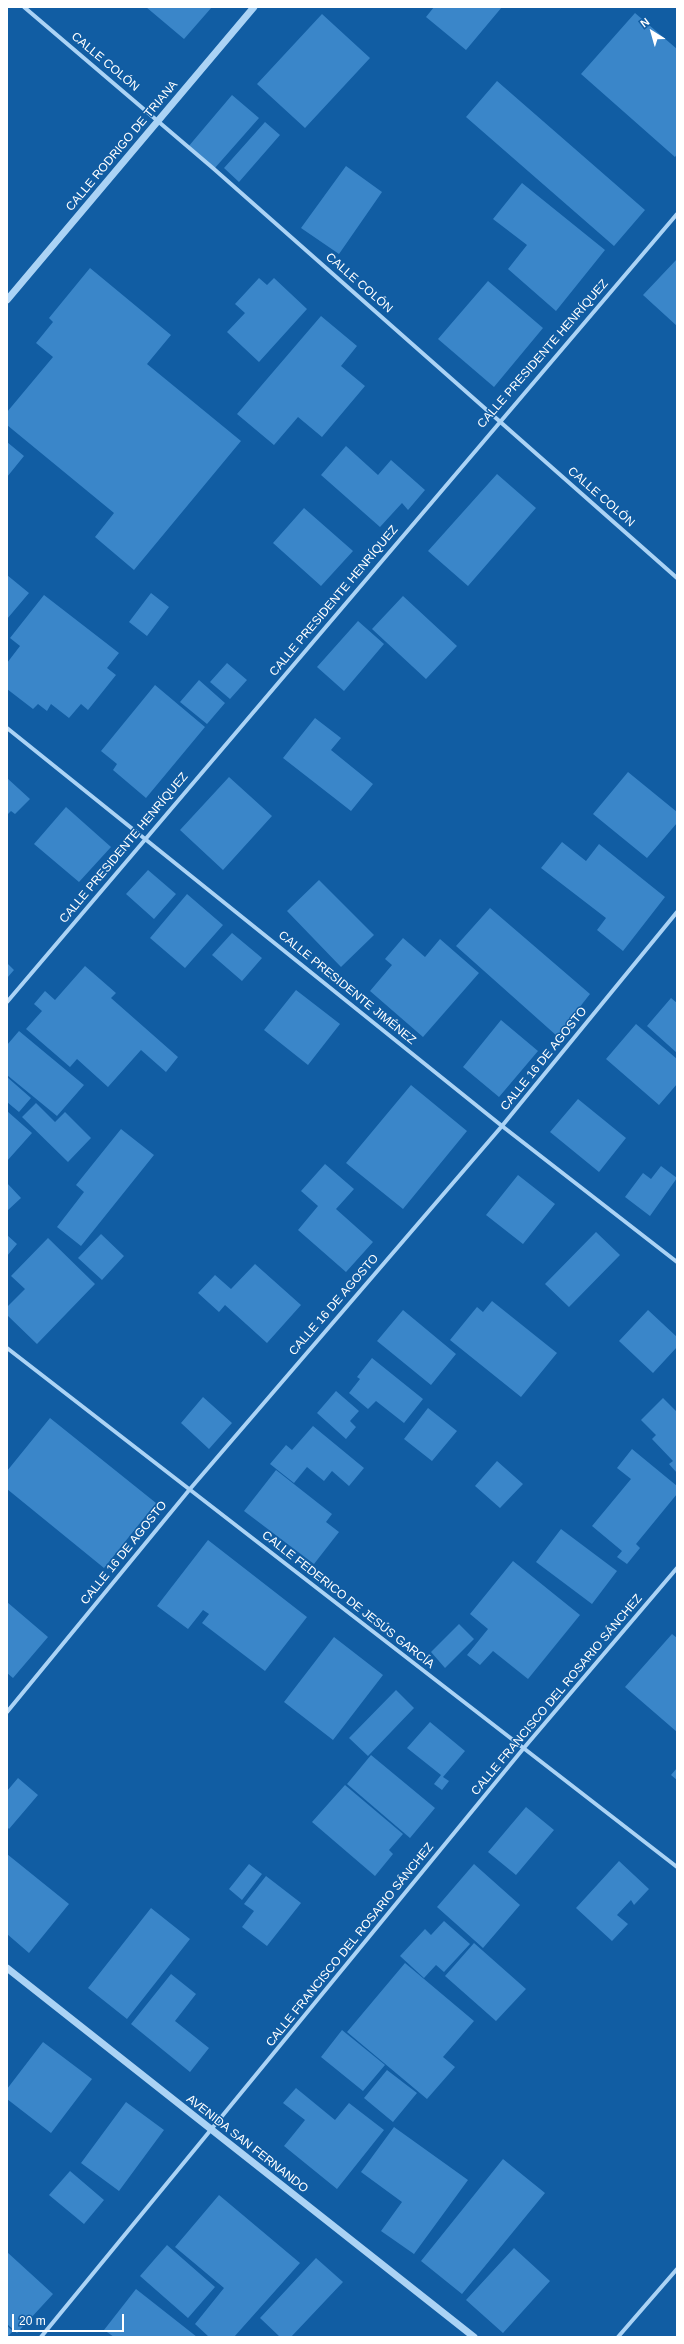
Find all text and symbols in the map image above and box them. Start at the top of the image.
north arrow [632,12,672,52]
text: N [638,15,652,30]
street label: CALLE COLÓN [68,29,142,95]
street label: CALLE RODRIGO DE TRIANA [63,78,181,214]
street label: CALLE COLÓN [323,250,395,316]
street label: CALLE PRESIDENTE HENRÍQUEZ [475,277,611,431]
street label: CALLE COLÓN [565,464,637,530]
street label: CALLE PRESIDENTE HENRÍQUEZ [267,523,401,679]
street label: CALLE PRESIDENTE HENRÍQUEZ [57,770,191,926]
street label: CALLE PRESIDENTE JIMÉNEZ [275,928,419,1048]
street label: CALLE 16 DE AGOSTO [498,1004,590,1114]
street label: CALLE 16 DE AGOSTO [286,1252,382,1358]
street label: CALLE 16 DE AGOSTO [78,1498,170,1608]
street label: CALLE FEDERICO DE JESÚS GARCÍA [259,1528,437,1672]
street label: CALLE FRANCISCO DEL ROSARIO SÁNCHEZ [469,1592,645,1798]
street label: CALLE FRANCISCO DEL ROSARIO SÁNCHEZ [263,1840,437,2050]
street label: AVENIDA SAN FERNANDO [183,2092,311,2196]
scale bar [14,2306,126,2332]
text: 20 m [19,2314,46,2328]

